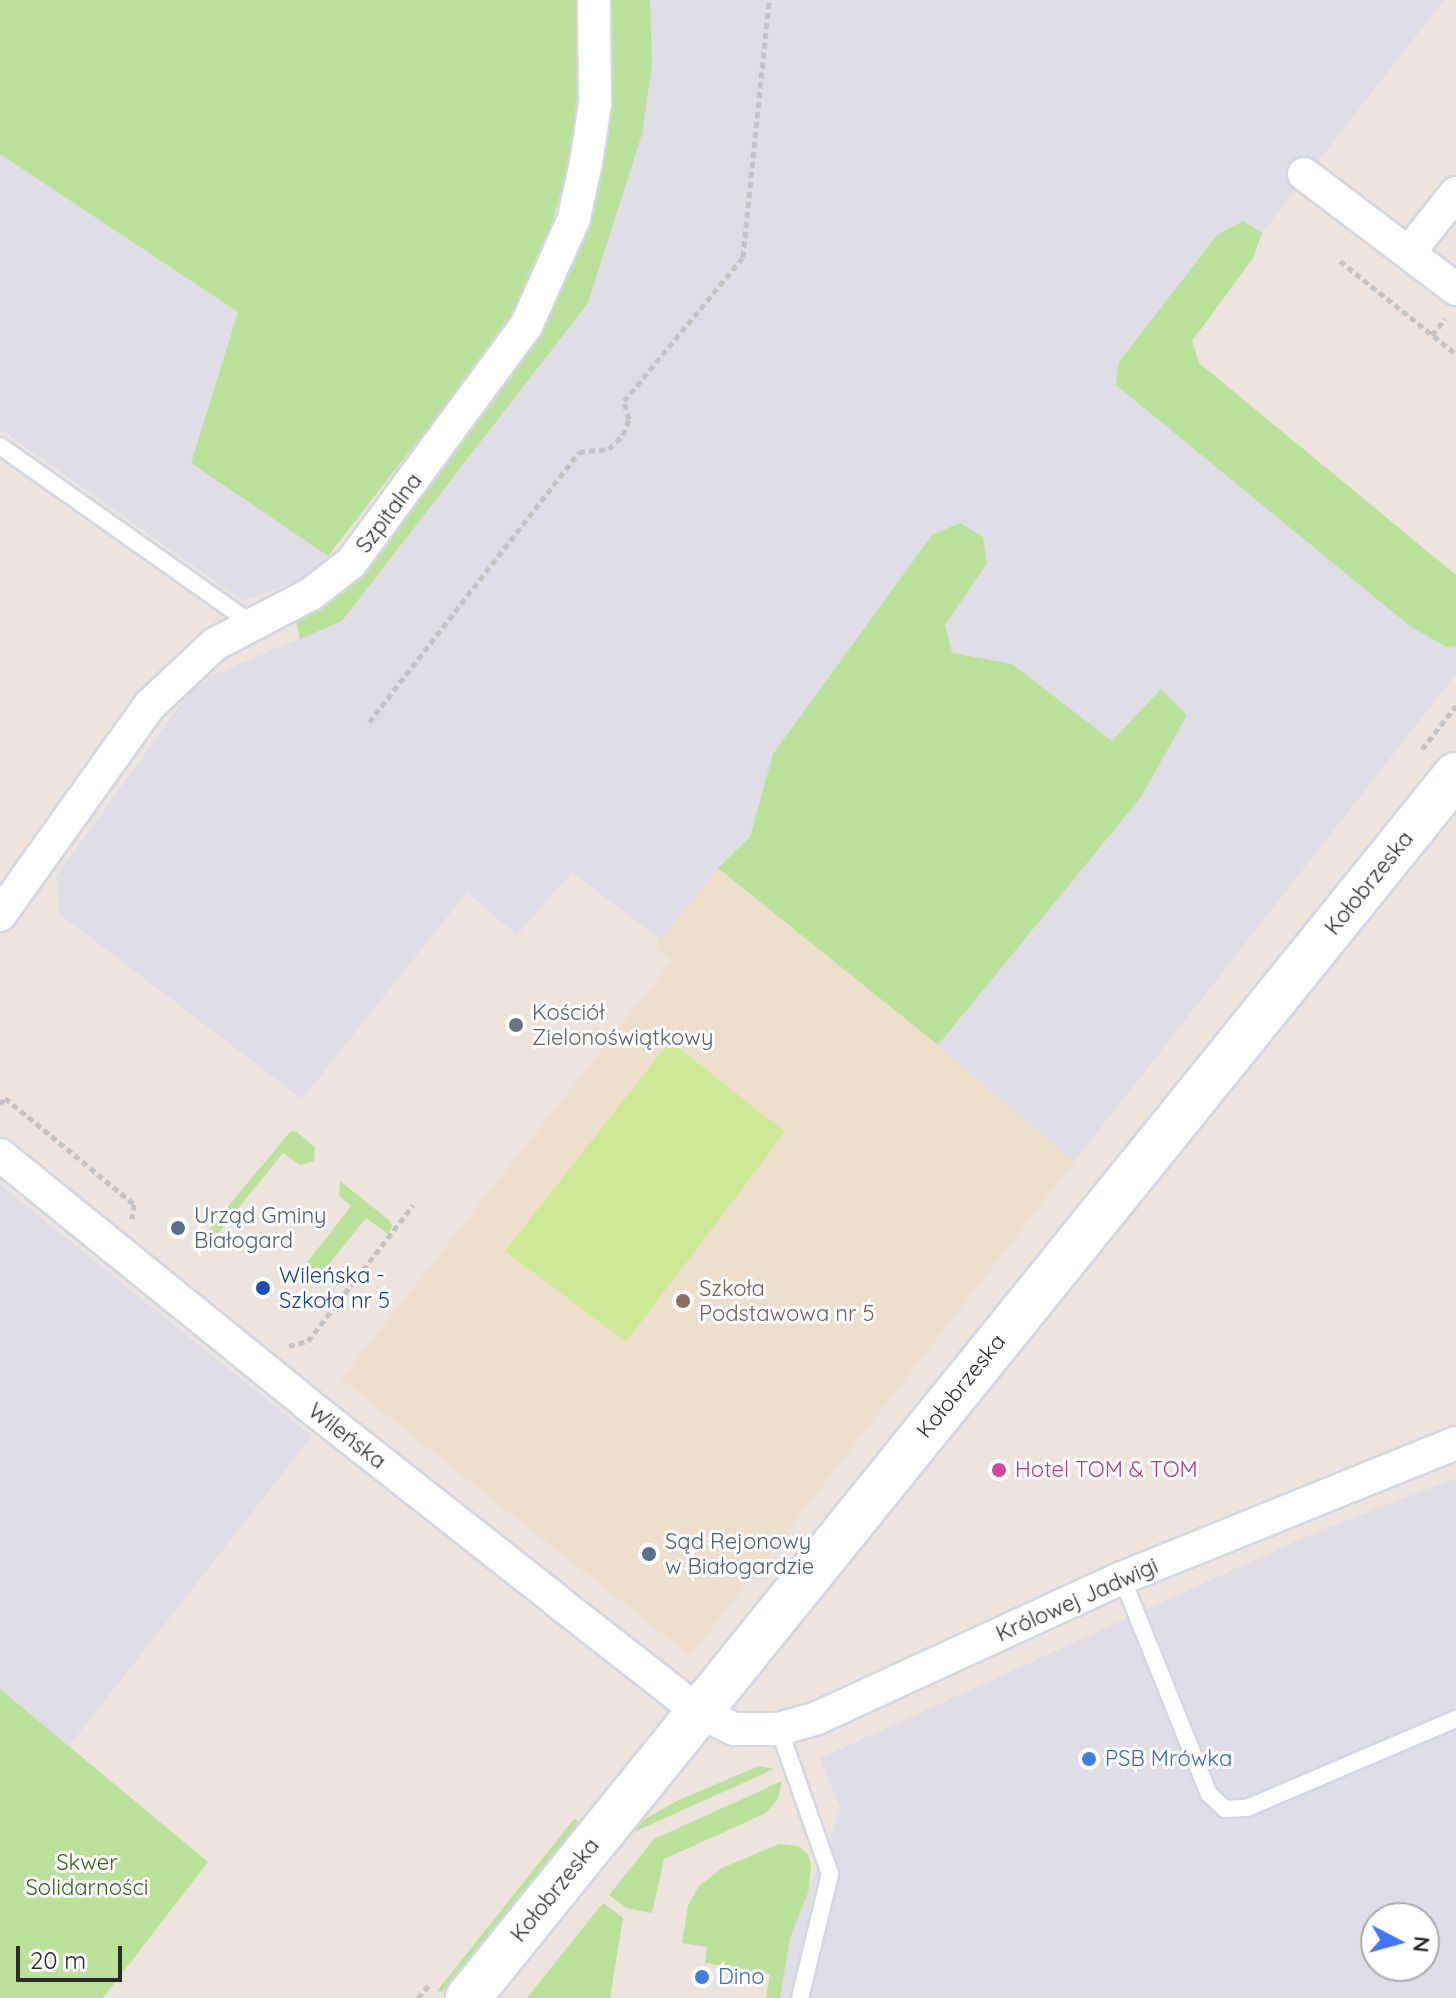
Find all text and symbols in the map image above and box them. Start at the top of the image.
street label: Szpitalna [351,468,427,558]
street label: Kołobrzeska [1319,826,1419,940]
place label: Kościół Zielonoświątkowy [532,999,713,1050]
marker: Kościół Zielonoświątkowy [507,1016,525,1034]
place label: Urząd Gminy Białogard [194,1202,327,1254]
marker: Urząd Gminy Białogard [169,1219,187,1237]
place label: Wileńska - Szkoła nr 5 [279,1262,390,1314]
place label: Szkoła Podstawowa nr 5 [699,1275,874,1326]
marker: Wileńska - Szkoła nr 5 [254,1279,272,1297]
marker: Szkoła Podstawowa nr 5 [674,1292,692,1310]
street label: Kołobrzeska [911,1329,1011,1443]
street label: Wileńska [303,1398,391,1474]
place label: Hotel TOM & TOM [1015,1457,1198,1483]
marker: Hotel TOM & TOM [990,1461,1008,1479]
place label: Sąd Rejonowy w Białogardzie [665,1528,814,1580]
marker: Sąd Rejonowy w Białogardzie [640,1545,658,1563]
street label: Królowej Jadwigi [992,1552,1162,1648]
place label: PSB Mrówka [1105,1746,1232,1772]
marker: PSB Mrówka [1080,1750,1098,1768]
street label: Kołobrzeska [505,1833,605,1947]
park label: Skwer Solidarności [26,1849,148,1900]
north arrow [1360,1902,1440,1982]
scale bar [20,1930,126,1980]
text: N [1407,1935,1437,1954]
text: 20 m [30,1945,86,1975]
place label: Dino [718,1964,765,1990]
marker: Dino [693,1968,711,1986]

